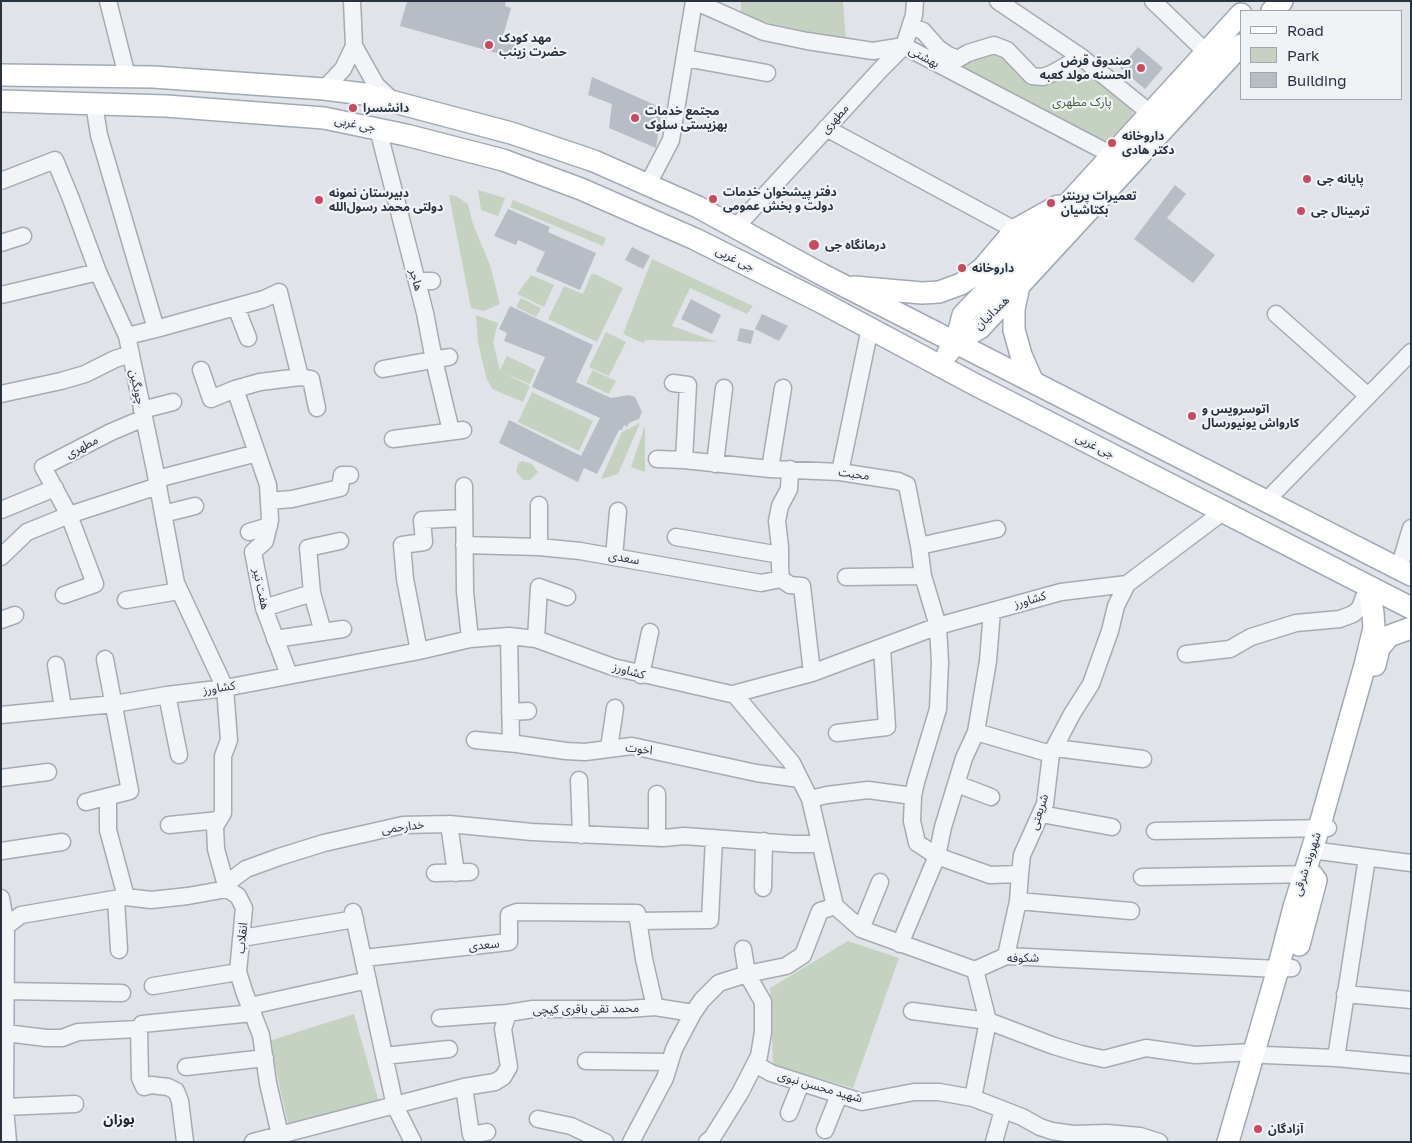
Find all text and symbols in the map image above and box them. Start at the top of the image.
legend [1240,10,1402,100]
text: Road [1287,21,1324,39]
place label: مهد کودک حضرت زینب [499,31,566,59]
marker: مهد کودک حضرت زینب [483,39,495,51]
street label: بهشتی [906,43,942,71]
text: Park [1287,46,1319,64]
place label: صندوق قرض الحسنه مولد کعبه [1040,54,1131,82]
marker: صندوق قرض الحسنه مولد کعبه [1135,62,1147,74]
text: Building [1287,71,1347,89]
park label: پارک مطهری [1052,95,1112,109]
place label: دانشسرا [363,101,409,115]
street label: مطهری [818,101,852,137]
marker: دانشسرا [347,102,359,114]
place label: مجتمع خدمات بهزیستی سلوک [645,104,727,132]
marker: مجتمع خدمات بهزیستی سلوک [629,112,641,124]
street label: جی غربی [333,113,377,135]
place label: داروخانه دکتر هادی [1122,129,1175,157]
marker: داروخانه دکتر هادی [1106,137,1118,149]
place label: پایانه جی [1317,172,1364,186]
marker: پایانه جی [1301,173,1313,185]
place label: دفتر پیشخوان خدمات دولت و بخش عمومی [723,185,837,213]
place label: دبیرستان نمونه دولتی محمد رسول‌الله [329,186,443,214]
place label: تعمیرات پرینتر بکتاشیان [1061,189,1137,217]
marker: دفتر پیشخوان خدمات دولت و بخش عمومی [707,193,719,205]
marker: دبیرستان نمونه دولتی محمد رسول‌الله [313,194,325,206]
marker: تعمیرات پرینتر بکتاشیان [1045,197,1057,209]
place label: ترمینال جی [1311,204,1370,218]
marker: ترمینال جی [1295,205,1307,217]
marker: درمانگاه جی [807,238,821,252]
place label: درمانگاه جی [825,238,886,252]
street label: جی غربی [713,243,757,275]
place label: داروخانه [972,261,1014,275]
marker: داروخانه [956,262,968,274]
street label: هاجر [406,267,426,293]
street label: همدانیان [972,293,1012,333]
street label: چوبگین [126,368,148,406]
place label: اتوسرویس و کارواش یونیورسال [1202,402,1299,430]
marker: اتوسرویس و کارواش یونیورسال [1186,410,1198,422]
street label: جی غربی [1073,430,1117,462]
street label: مطهری [63,432,101,462]
street label: محبت [838,465,870,483]
street label: سعدی [607,548,641,568]
street label: هفت تیر [250,567,272,611]
street label: کشاورز [1012,589,1048,611]
street label: کشاورز [611,660,647,682]
street label: کشاورز [202,678,236,698]
street label: اخوت [624,740,654,758]
street label: شریعتی [1026,792,1052,832]
street label: خدارحمی [381,817,425,837]
street label: شهروند شرقی [1290,830,1324,898]
street label: انقلاب [233,922,251,954]
street label: سعدی [468,936,500,954]
street label: شکوفه [1007,951,1039,965]
street label: محمد تقی باقری کیچی [533,1001,639,1017]
street label: شهید محسن نبوی [776,1068,864,1106]
district label: بوزان [103,1112,135,1128]
place label: آزادگان [1268,1122,1303,1136]
marker: آزادگان [1252,1123,1264,1135]

